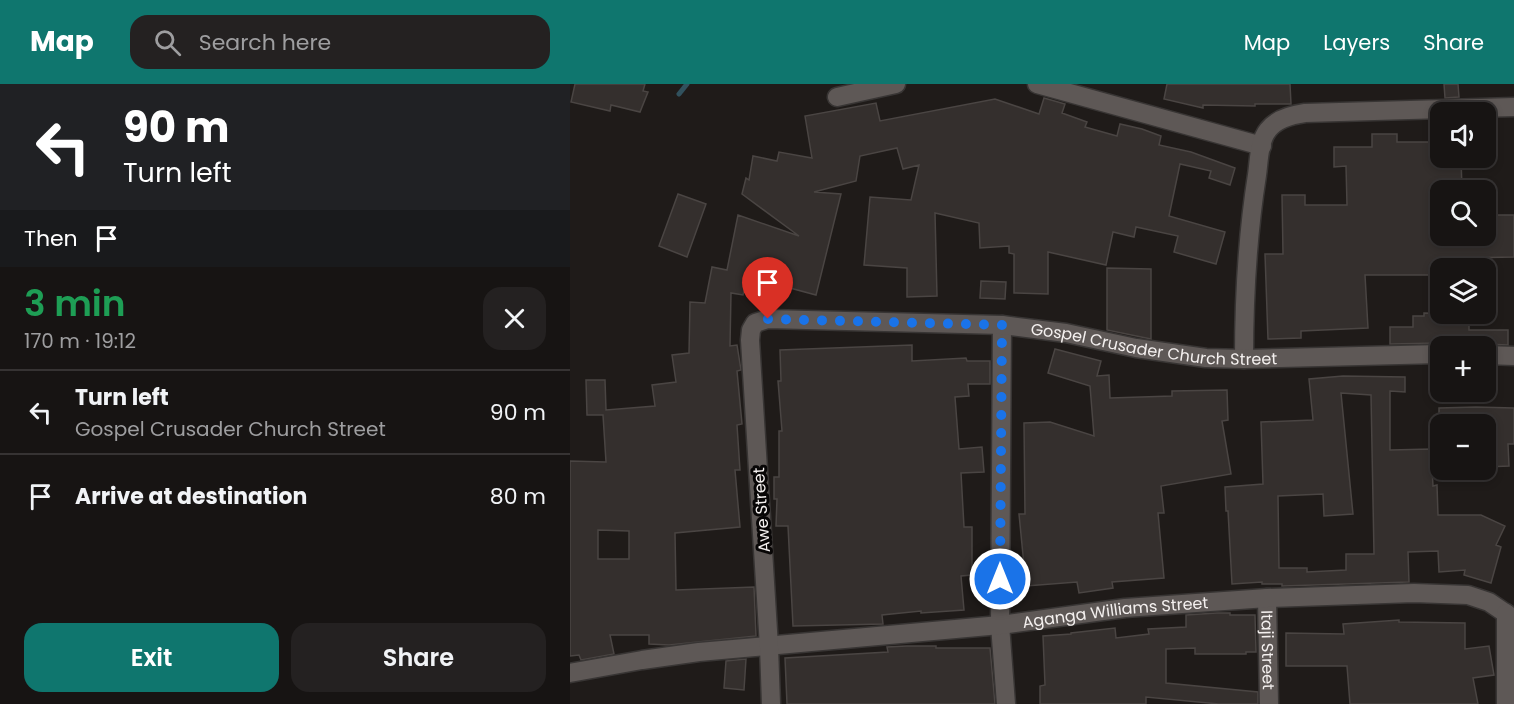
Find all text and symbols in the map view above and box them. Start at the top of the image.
search box [130,15,550,69]
text: Map [30,22,94,61]
icon: search [151,26,184,59]
text: Search here [199,27,331,58]
text: Map [1244,28,1290,57]
text: Layers [1323,28,1390,57]
text: Share [1423,28,1484,57]
text: 90 m [123,98,230,157]
map controls [1430,102,1496,480]
button: sound [1430,102,1496,168]
icon: left [24,108,102,186]
text: Turn left [123,154,232,191]
button: search [1430,180,1496,246]
icon: arrive [90,222,123,255]
text: Then [24,223,78,254]
pin [742,257,793,319]
button: layers [1430,258,1496,324]
icon: arrive [751,266,784,299]
text: 3 min [24,278,126,329]
button: close [483,287,546,350]
street label: Gospel Crusader Church Street [1029,318,1278,371]
text: 170 m · 19:12 [24,327,136,355]
button: + [1430,336,1496,402]
text: Turn left [75,382,169,413]
icon: left [24,396,57,429]
text: 90 m [490,397,546,428]
button: − [1430,414,1496,480]
text: Gospel Crusader Church Street [75,415,386,443]
street label: Awe Street [747,467,776,553]
icon: arrive [24,480,57,513]
text: Arrive at destination [75,481,307,512]
text: 80 m [490,481,546,512]
position arrow [968,547,1032,611]
street label: Aganga Williams Street [1021,591,1209,634]
street label: Itaji Street [1255,610,1280,690]
button: Exit [24,623,279,692]
button: Share [291,623,546,692]

